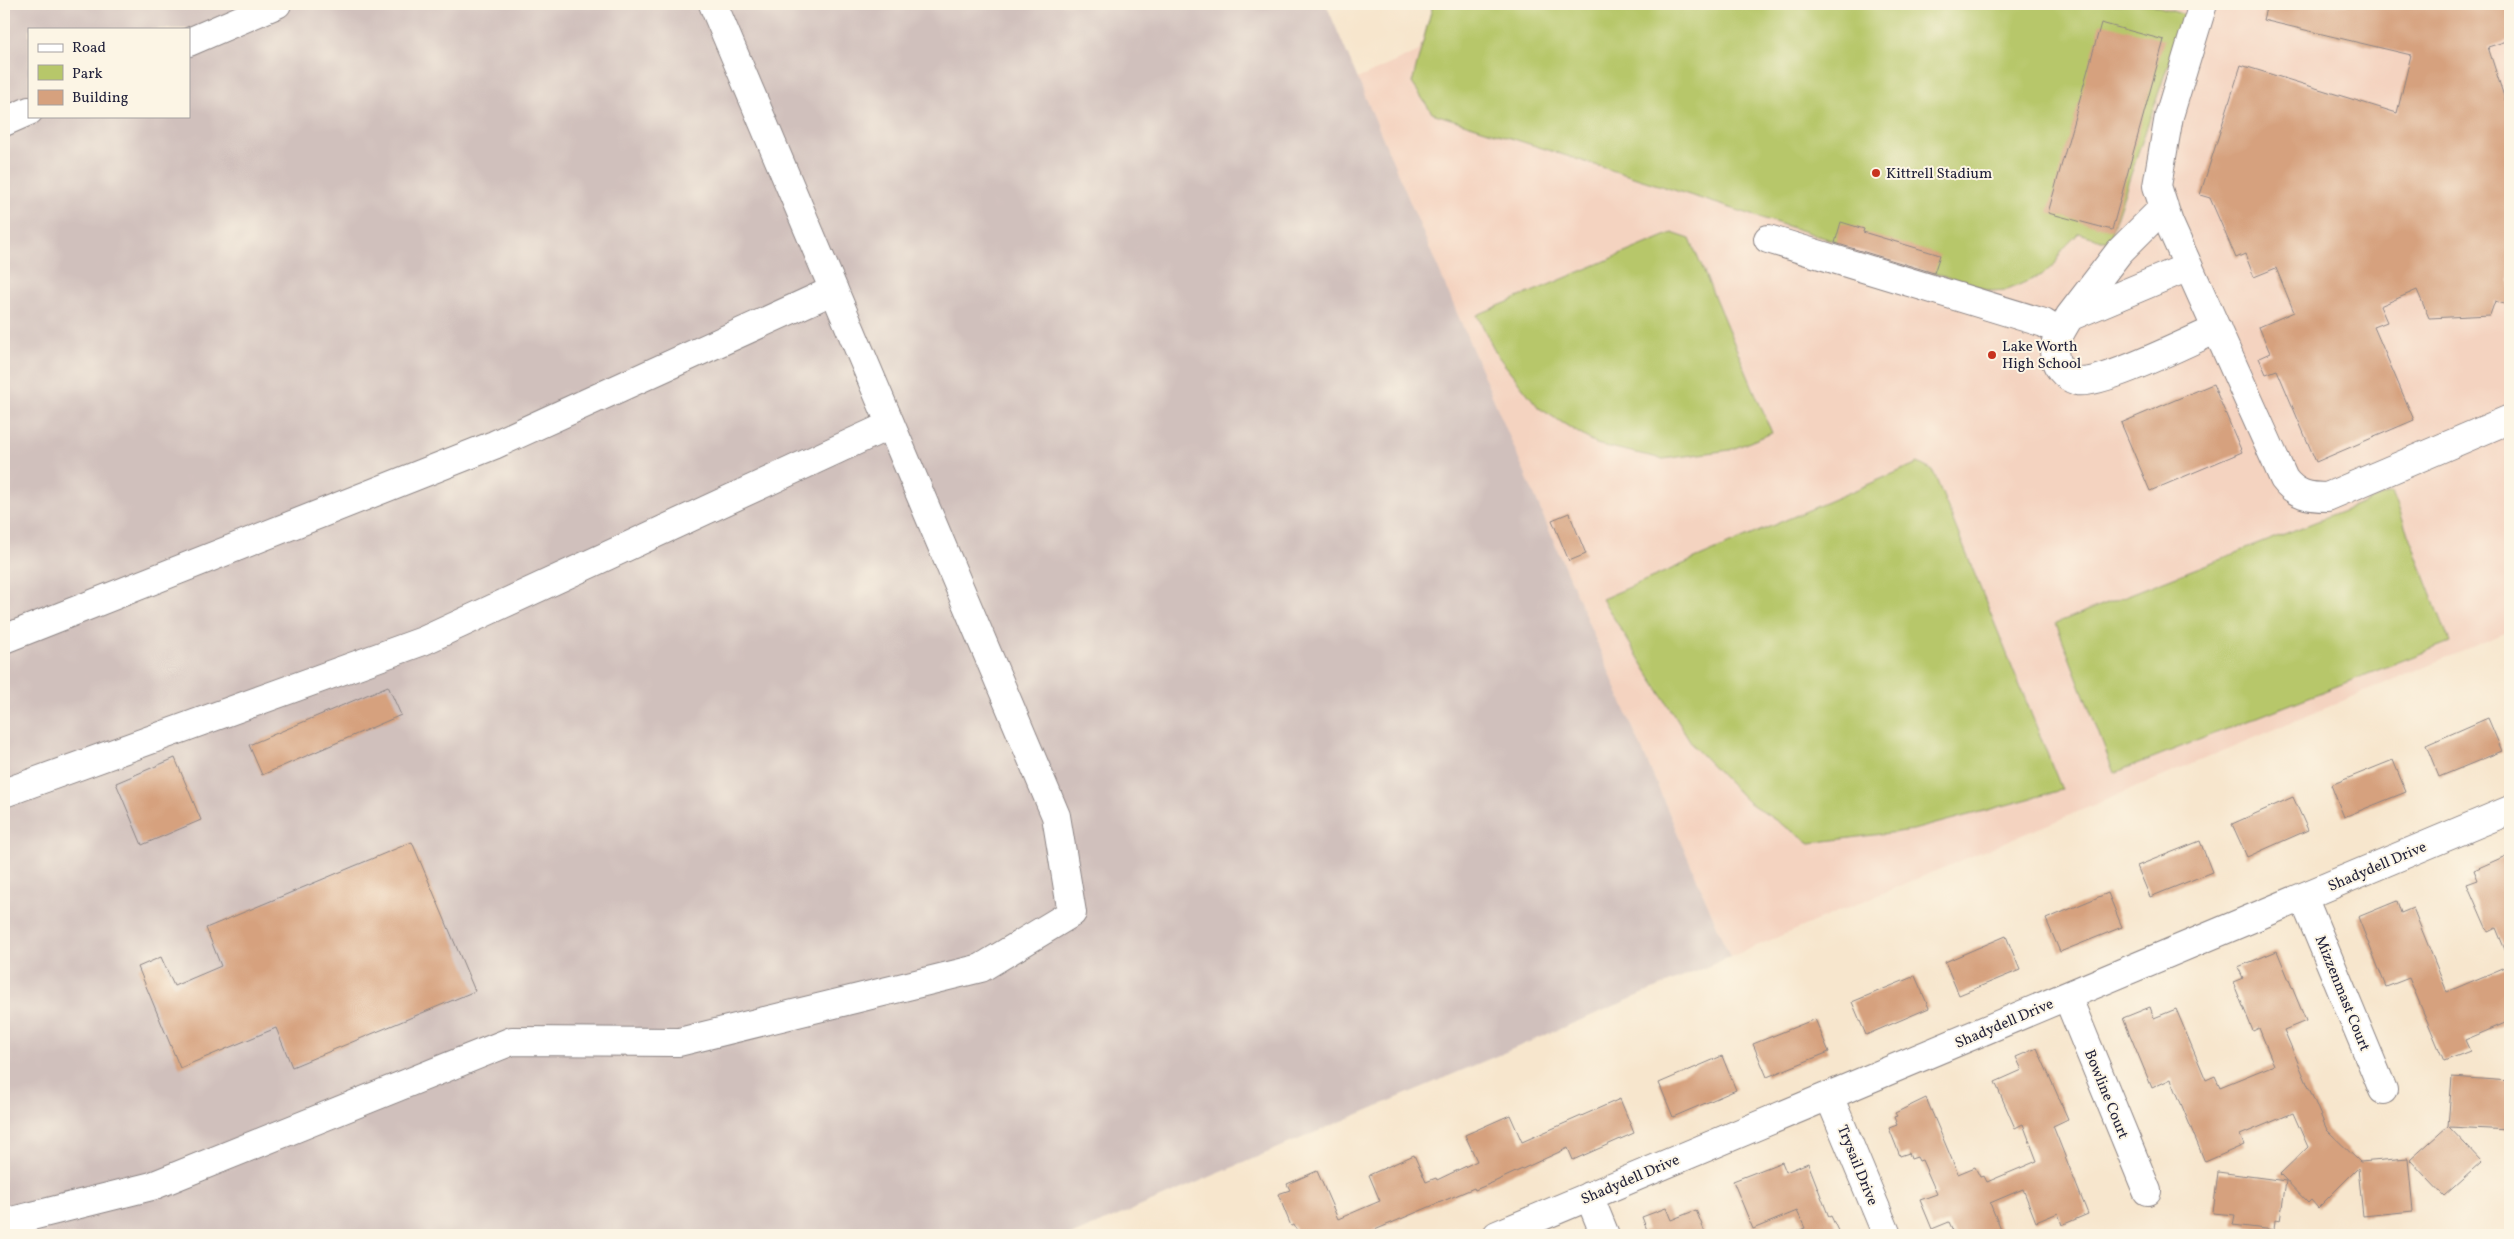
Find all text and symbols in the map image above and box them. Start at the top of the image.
legend [28,28,190,118]
text: Road [72,38,106,59]
text: Park [72,64,103,85]
text: Building [72,88,129,109]
place label: Kittrell Stadium [1886,164,1992,185]
marker: Kittrell Stadium [1870,167,1882,179]
place label: Lake Worth High School [2002,337,2081,375]
marker: Lake Worth High School [1986,349,1998,361]
street label: Shadydell Drive [2325,837,2430,898]
street label: Mizzenmast Court [2309,933,2374,1054]
street label: Shadydell Drive [1952,994,2057,1055]
street label: Bowline Court [2078,1047,2133,1142]
street label: Trysail Drive [1831,1122,1882,1209]
street label: Shadydell Drive [1578,1150,1683,1211]

